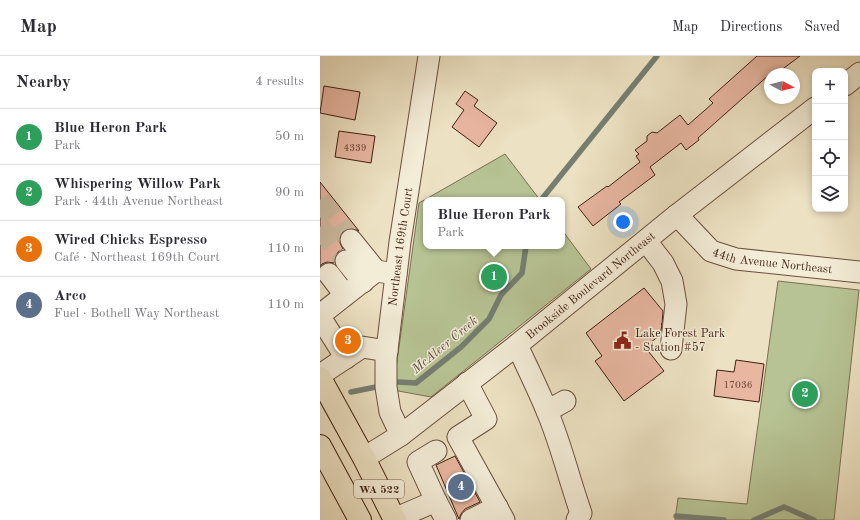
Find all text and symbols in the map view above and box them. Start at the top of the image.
text: Map [20,18,57,37]
text: Map [672,20,698,34]
text: Directions [720,20,782,34]
text: Saved [804,20,840,34]
north arrow [764,68,800,104]
map controls [812,68,848,212]
button: + [812,68,848,104]
text: Nearby [16,74,71,91]
text: 4 results [255,75,304,88]
button: − [812,104,848,140]
text: Blue Heron Park [54,121,167,136]
text: 1 [25,130,33,143]
text: 50 m [275,130,304,143]
text: Park [54,139,81,152]
button: locate [812,140,848,176]
house number: 4339 [343,143,367,153]
button: layers [812,176,848,212]
text: Whispering Willow Park [54,177,221,192]
text: 2 [25,186,33,199]
text: 90 m [275,186,304,199]
street label: Northeast 169th Court [387,187,415,307]
text: Park · 44th Avenue Northeast [54,195,223,208]
popup [423,197,565,249]
text: Blue Heron Park [437,208,551,223]
your location [613,212,633,232]
text: Park [437,226,464,239]
street label: Brookside Boulevard Northeast [524,230,658,342]
text: Wired Chicks Espresso [54,233,207,248]
text: 3 [25,242,33,255]
text: 110 m [267,242,304,255]
street label: 44th Avenue Northeast [711,247,833,276]
text: Café · Northeast 169th Court [54,251,220,264]
pin: 1 [481,262,507,292]
text: Arco [54,289,86,304]
text: 4 [25,298,33,311]
text: 110 m [267,298,304,311]
text: Fuel · Bothell Way Northeast [54,307,219,320]
water label: McAleer Creek [409,314,480,377]
pin: 3 [335,326,361,356]
place label: Lake Forest Park - Station #57 [635,328,725,354]
public building icon: Lake Forest Park - Station #57 [612,330,632,350]
pin: 2 [792,379,818,409]
house number: 17036 [724,380,753,390]
pin: 4 [448,472,474,502]
road number: WA 522 [354,480,404,498]

